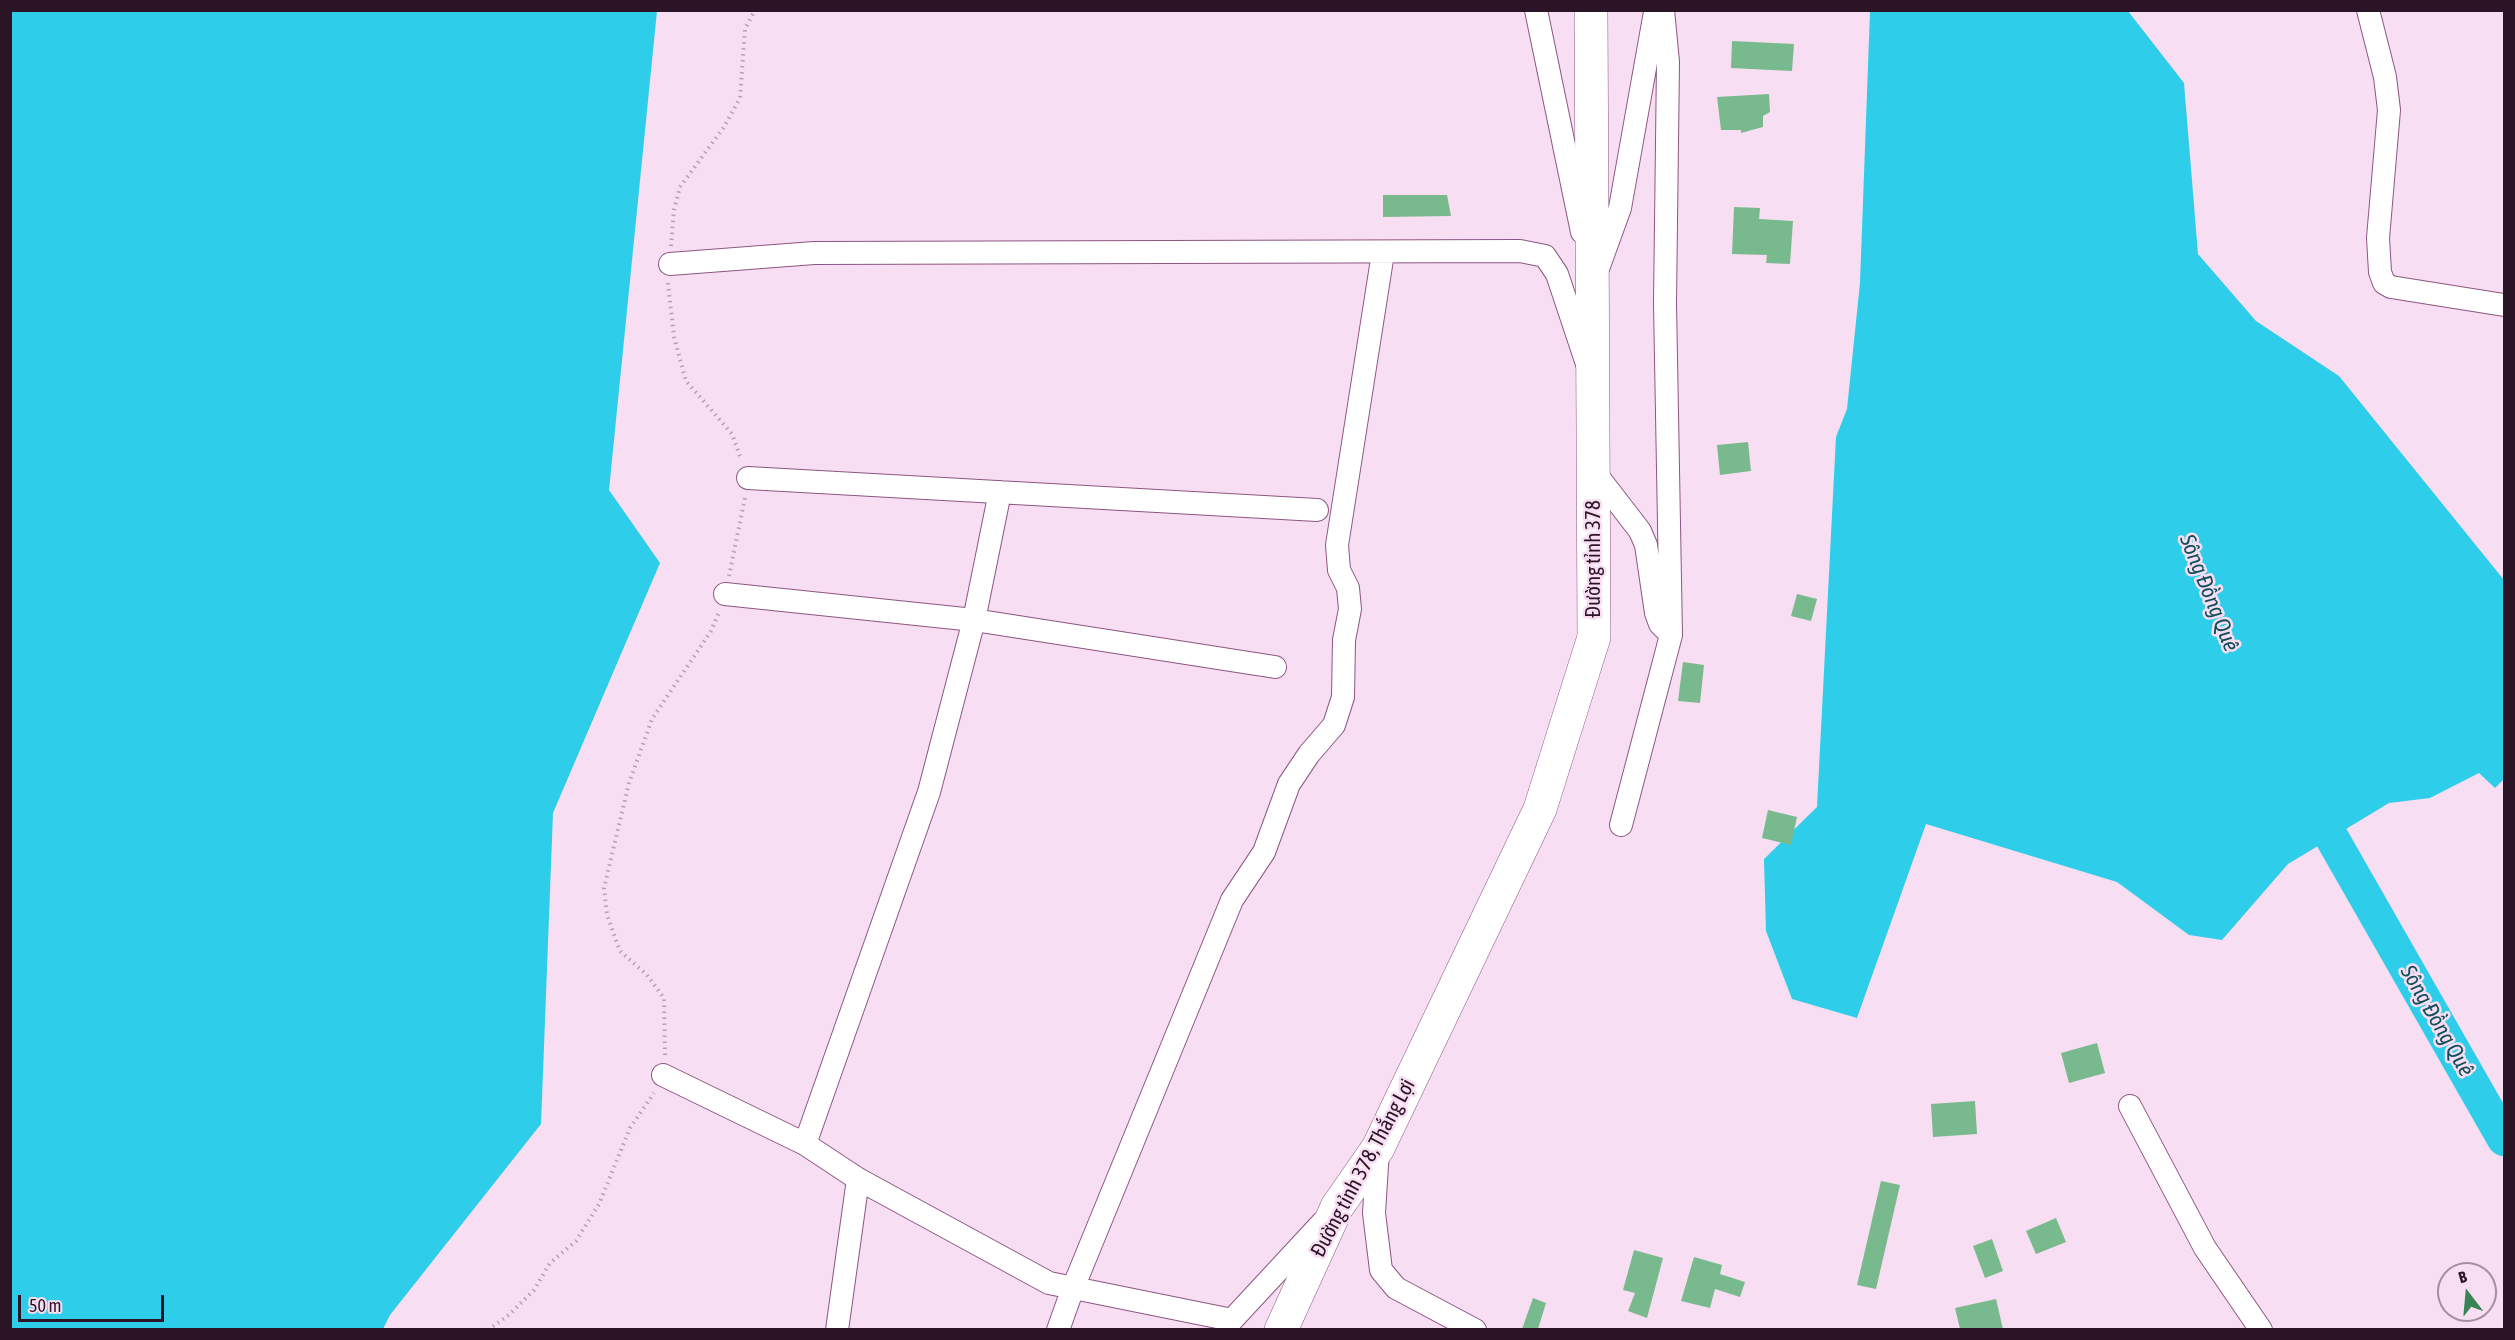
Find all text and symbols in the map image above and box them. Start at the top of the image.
street label: Đường tỉnh 378 [1580,500,1606,618]
water label: Sông Đồng Quê [2174,531,2244,655]
water label: Sông Đồng Quê [2395,961,2479,1081]
street label: Đường tỉnh 378, Thắng Lợi [1305,1075,1421,1261]
north arrow [2437,1262,2497,1322]
text: B [2456,1267,2469,1286]
scale bar [21,1283,166,1321]
text: 50 m [29,1295,61,1316]

